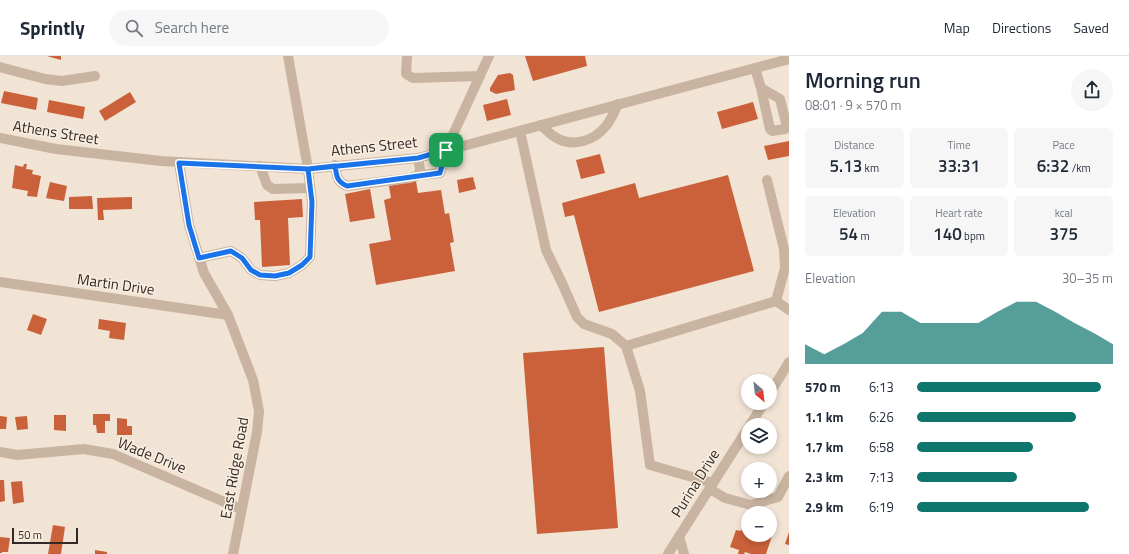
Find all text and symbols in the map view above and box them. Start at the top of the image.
search box [109,10,389,46]
text: Sprintly [20,13,85,42]
text: Search here [155,16,229,39]
icon: search [123,17,145,39]
text: Map [944,17,970,38]
text: Directions [992,17,1051,38]
text: Saved [1073,17,1109,38]
text: Morning run [805,63,921,97]
button: share [1071,69,1113,111]
text: 08:01 · 9 × 570 m [805,95,901,115]
street label: Athens Street [11,114,101,150]
street label: Athens Street [330,130,419,162]
pin [429,133,463,167]
text: Distance [834,137,874,153]
text: Time [948,137,970,153]
text: Pace [1053,137,1075,153]
icon: arrive [435,139,457,161]
text: 5.13 [830,153,862,179]
text: 33:31 [938,153,980,179]
text: 6:32 [1037,153,1069,179]
text: km [862,160,879,176]
text: /km [1069,160,1091,176]
text: Elevation [833,205,876,221]
text: Heart rate [935,205,983,221]
text: kcal [1055,205,1073,221]
text: 54 [839,221,858,247]
text: 140 [933,221,962,247]
text: 375 [1049,221,1078,247]
text: m [858,228,870,244]
text: bpm [962,228,985,244]
street label: Martin Drive [76,267,156,301]
text: Elevation [805,268,856,288]
text: 30–35 m [1062,268,1113,288]
north arrow [741,374,777,410]
map controls [741,374,777,542]
text: 570 m [805,377,841,397]
text: 6:13 [869,377,894,397]
text: 1.1 km [805,407,843,427]
text: 6:26 [869,407,894,427]
street label: East Ridge Road [214,415,254,521]
button: layers [741,418,777,454]
street label: Wade Drive [114,431,190,479]
text: 1.7 km [805,437,843,457]
text: 6:58 [869,437,894,457]
street label: Purina Drive [665,444,725,522]
button: + [741,462,777,498]
text: 2.3 km [805,467,843,487]
text: 7:13 [869,467,894,487]
text: 2.9 km [805,497,843,517]
text: 6:19 [869,497,894,517]
button: − [741,506,777,542]
scale bar [12,526,78,545]
text: 50 m [18,527,42,543]

